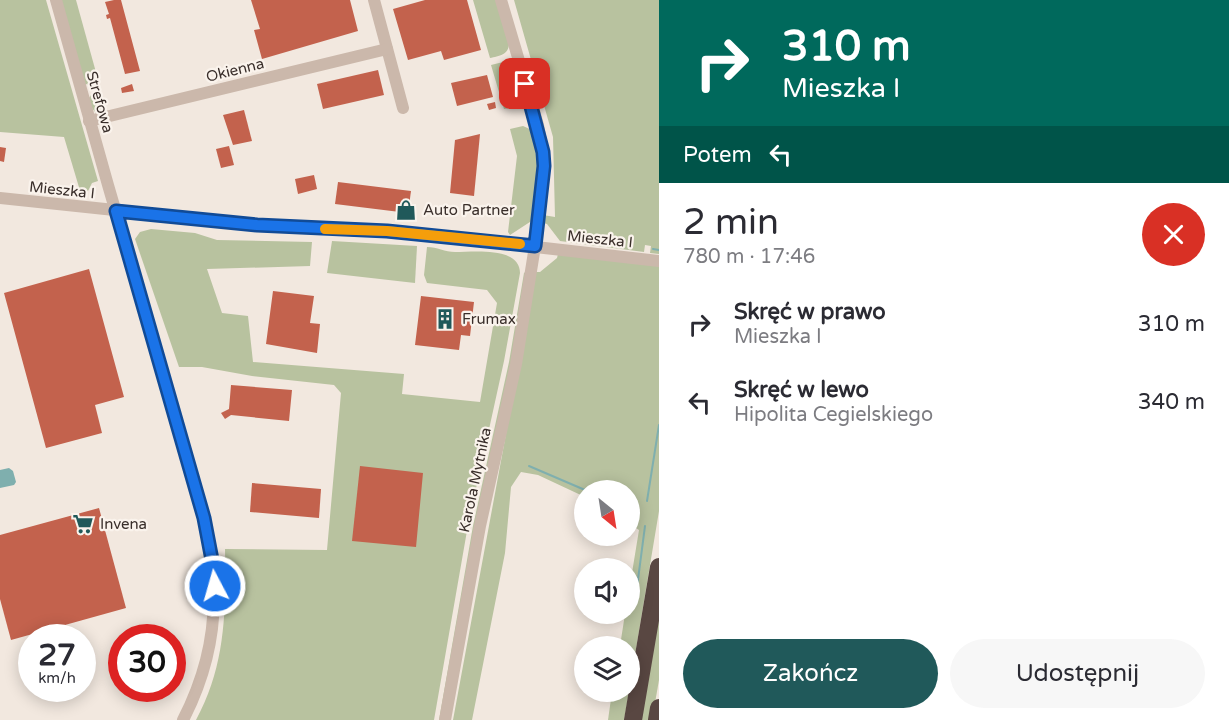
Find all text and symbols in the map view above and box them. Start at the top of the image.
text: 310 m [782,21,911,72]
icon: right [683,24,761,102]
street label: Okienna [204,54,266,86]
pin [499,58,550,109]
icon: arrive [508,67,541,100]
street label: Strefowa [83,69,117,135]
text: Mieszka I [782,72,901,105]
icon: left [764,138,797,171]
text: Potem [683,142,752,168]
street label: Mieszka I [28,178,96,202]
shop icon: Auto Partner [394,198,418,222]
place label: Auto Partner [423,201,515,219]
text: 2 min [683,201,779,244]
button: close [1142,203,1205,266]
street label: Mieszka I [566,227,634,251]
text: 780 m · 17:46 [683,245,815,269]
text: Skręć w prawo [734,299,886,325]
building icon: Frumax [433,307,457,331]
icon: right [683,308,716,341]
place label: Frumax [462,310,516,328]
text: 310 m [1138,311,1205,337]
text: Mieszka I [734,325,822,349]
text: Skręć w lewo [734,377,869,403]
icon: left [683,386,716,419]
text: 340 m [1138,389,1205,415]
text: Hipolita Cegielskiego [734,403,933,427]
street label: Karola Mytnika [455,426,495,534]
north arrow [574,480,640,546]
map controls [574,480,640,702]
supermarket icon: Invena [71,512,95,536]
place label: Invena [100,515,147,533]
position arrow [183,554,247,618]
button: sound [574,558,640,624]
speed limit sign: 30 [108,624,186,702]
button: layers [574,636,640,702]
text: 27 [38,637,76,674]
button: Zakończ [683,639,938,708]
button: Udostępnij [950,639,1205,708]
text: km/h [38,669,76,687]

